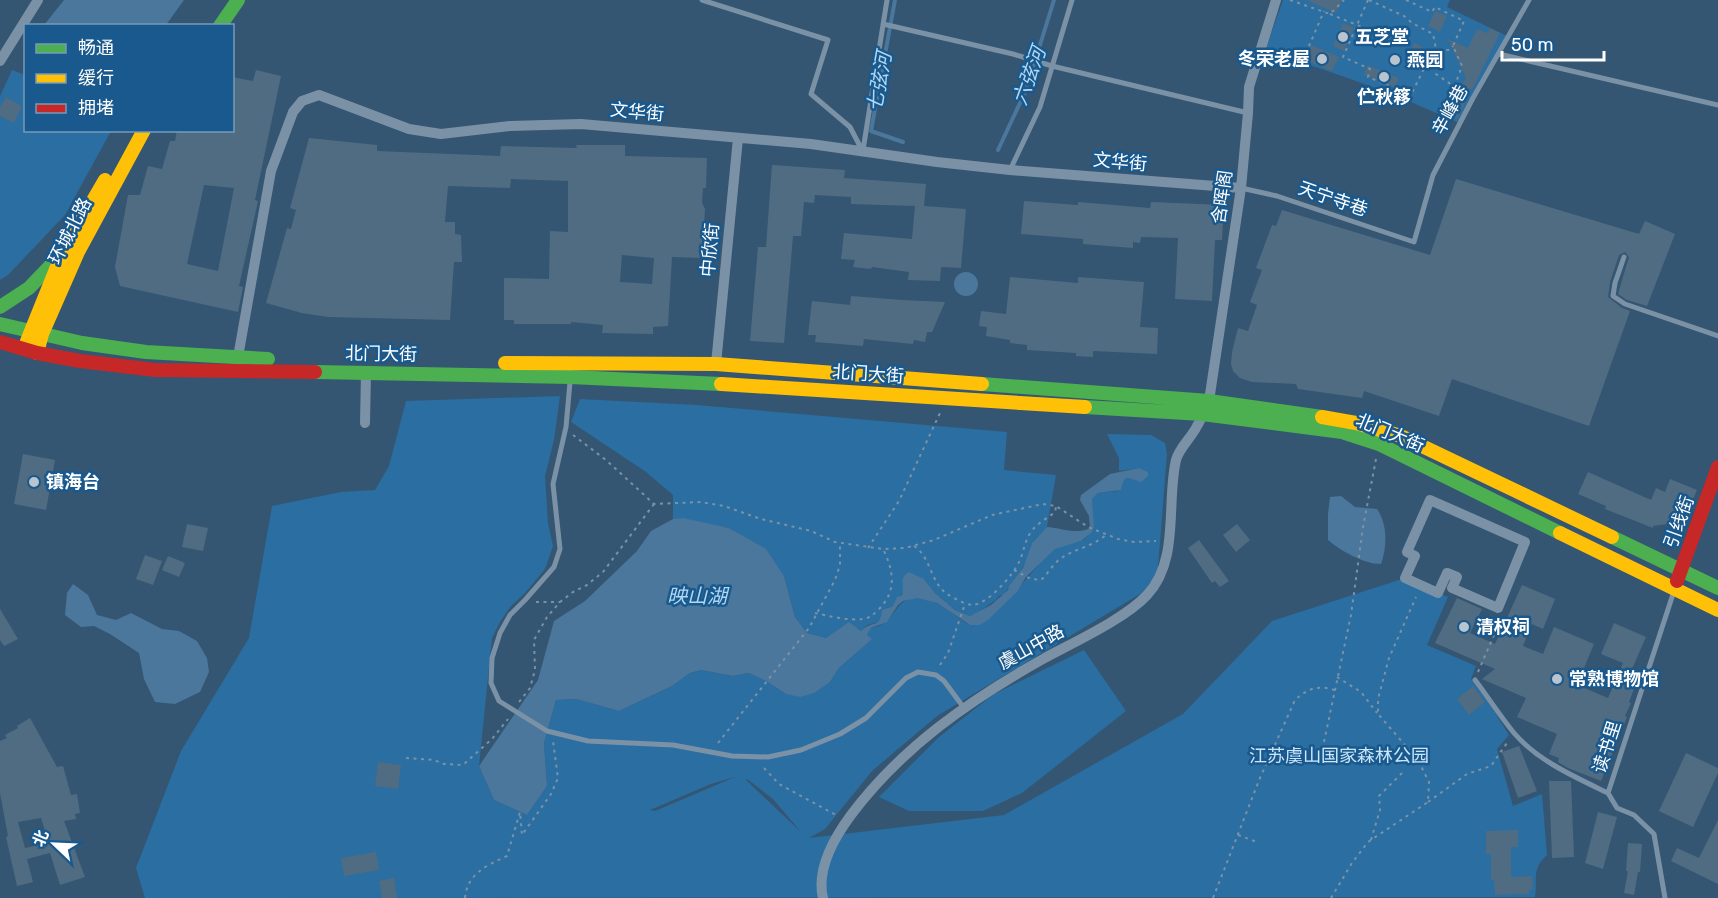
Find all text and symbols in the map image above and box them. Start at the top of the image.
legend [24,24,234,132]
scale bar [1502,24,1604,62]
place label: 五芝堂 [1355,26,1409,48]
marker: 五芝堂 [1336,30,1350,44]
text: 50 m [1511,34,1554,56]
text: 畅通 [78,37,114,59]
water label: 六弦河 [1007,40,1052,108]
water label: 七弦河 [862,46,897,114]
place label: 冬荣老屋 [1238,48,1310,70]
place label: 燕园 [1407,49,1443,71]
marker: 冬荣老屋 [1315,52,1329,66]
marker: 燕园 [1388,53,1402,67]
text: 缓行 [78,67,114,89]
marker: 伫秋簃 [1377,70,1391,84]
street label: 辛峰巷 [1427,81,1473,139]
place label: 伫秋簃 [1357,86,1411,108]
text: 拥堵 [78,97,114,119]
street label: 文华街 [609,99,665,125]
street label: 文华街 [1092,149,1148,175]
street label: 含晖阁 [1207,169,1237,225]
street label: 天宁寺巷 [1295,177,1371,221]
street label: 环城北路 [44,194,96,268]
street label: 中欣街 [697,222,723,278]
street label: 北门大街 [345,342,417,366]
street label: 北门大街 [831,361,905,387]
street label: 北门大街 [1353,409,1427,457]
place label: 镇海台 [46,471,100,493]
marker: 镇海台 [27,475,41,489]
street label: 引线街 [1659,493,1699,551]
water label: 映山湖 [667,584,730,608]
place label: 清权祠 [1476,616,1530,638]
street label: 虞山中路 [994,620,1068,674]
marker: 清权祠 [1457,620,1471,634]
place label: 常熟博物馆 [1569,668,1659,690]
marker: 常熟博物馆 [1550,672,1564,686]
street label: 读书里 [1588,718,1626,776]
park label: 江苏虞山国家森林公园 [1249,745,1429,767]
north arrow [24,814,84,874]
text: 北 [29,827,53,849]

